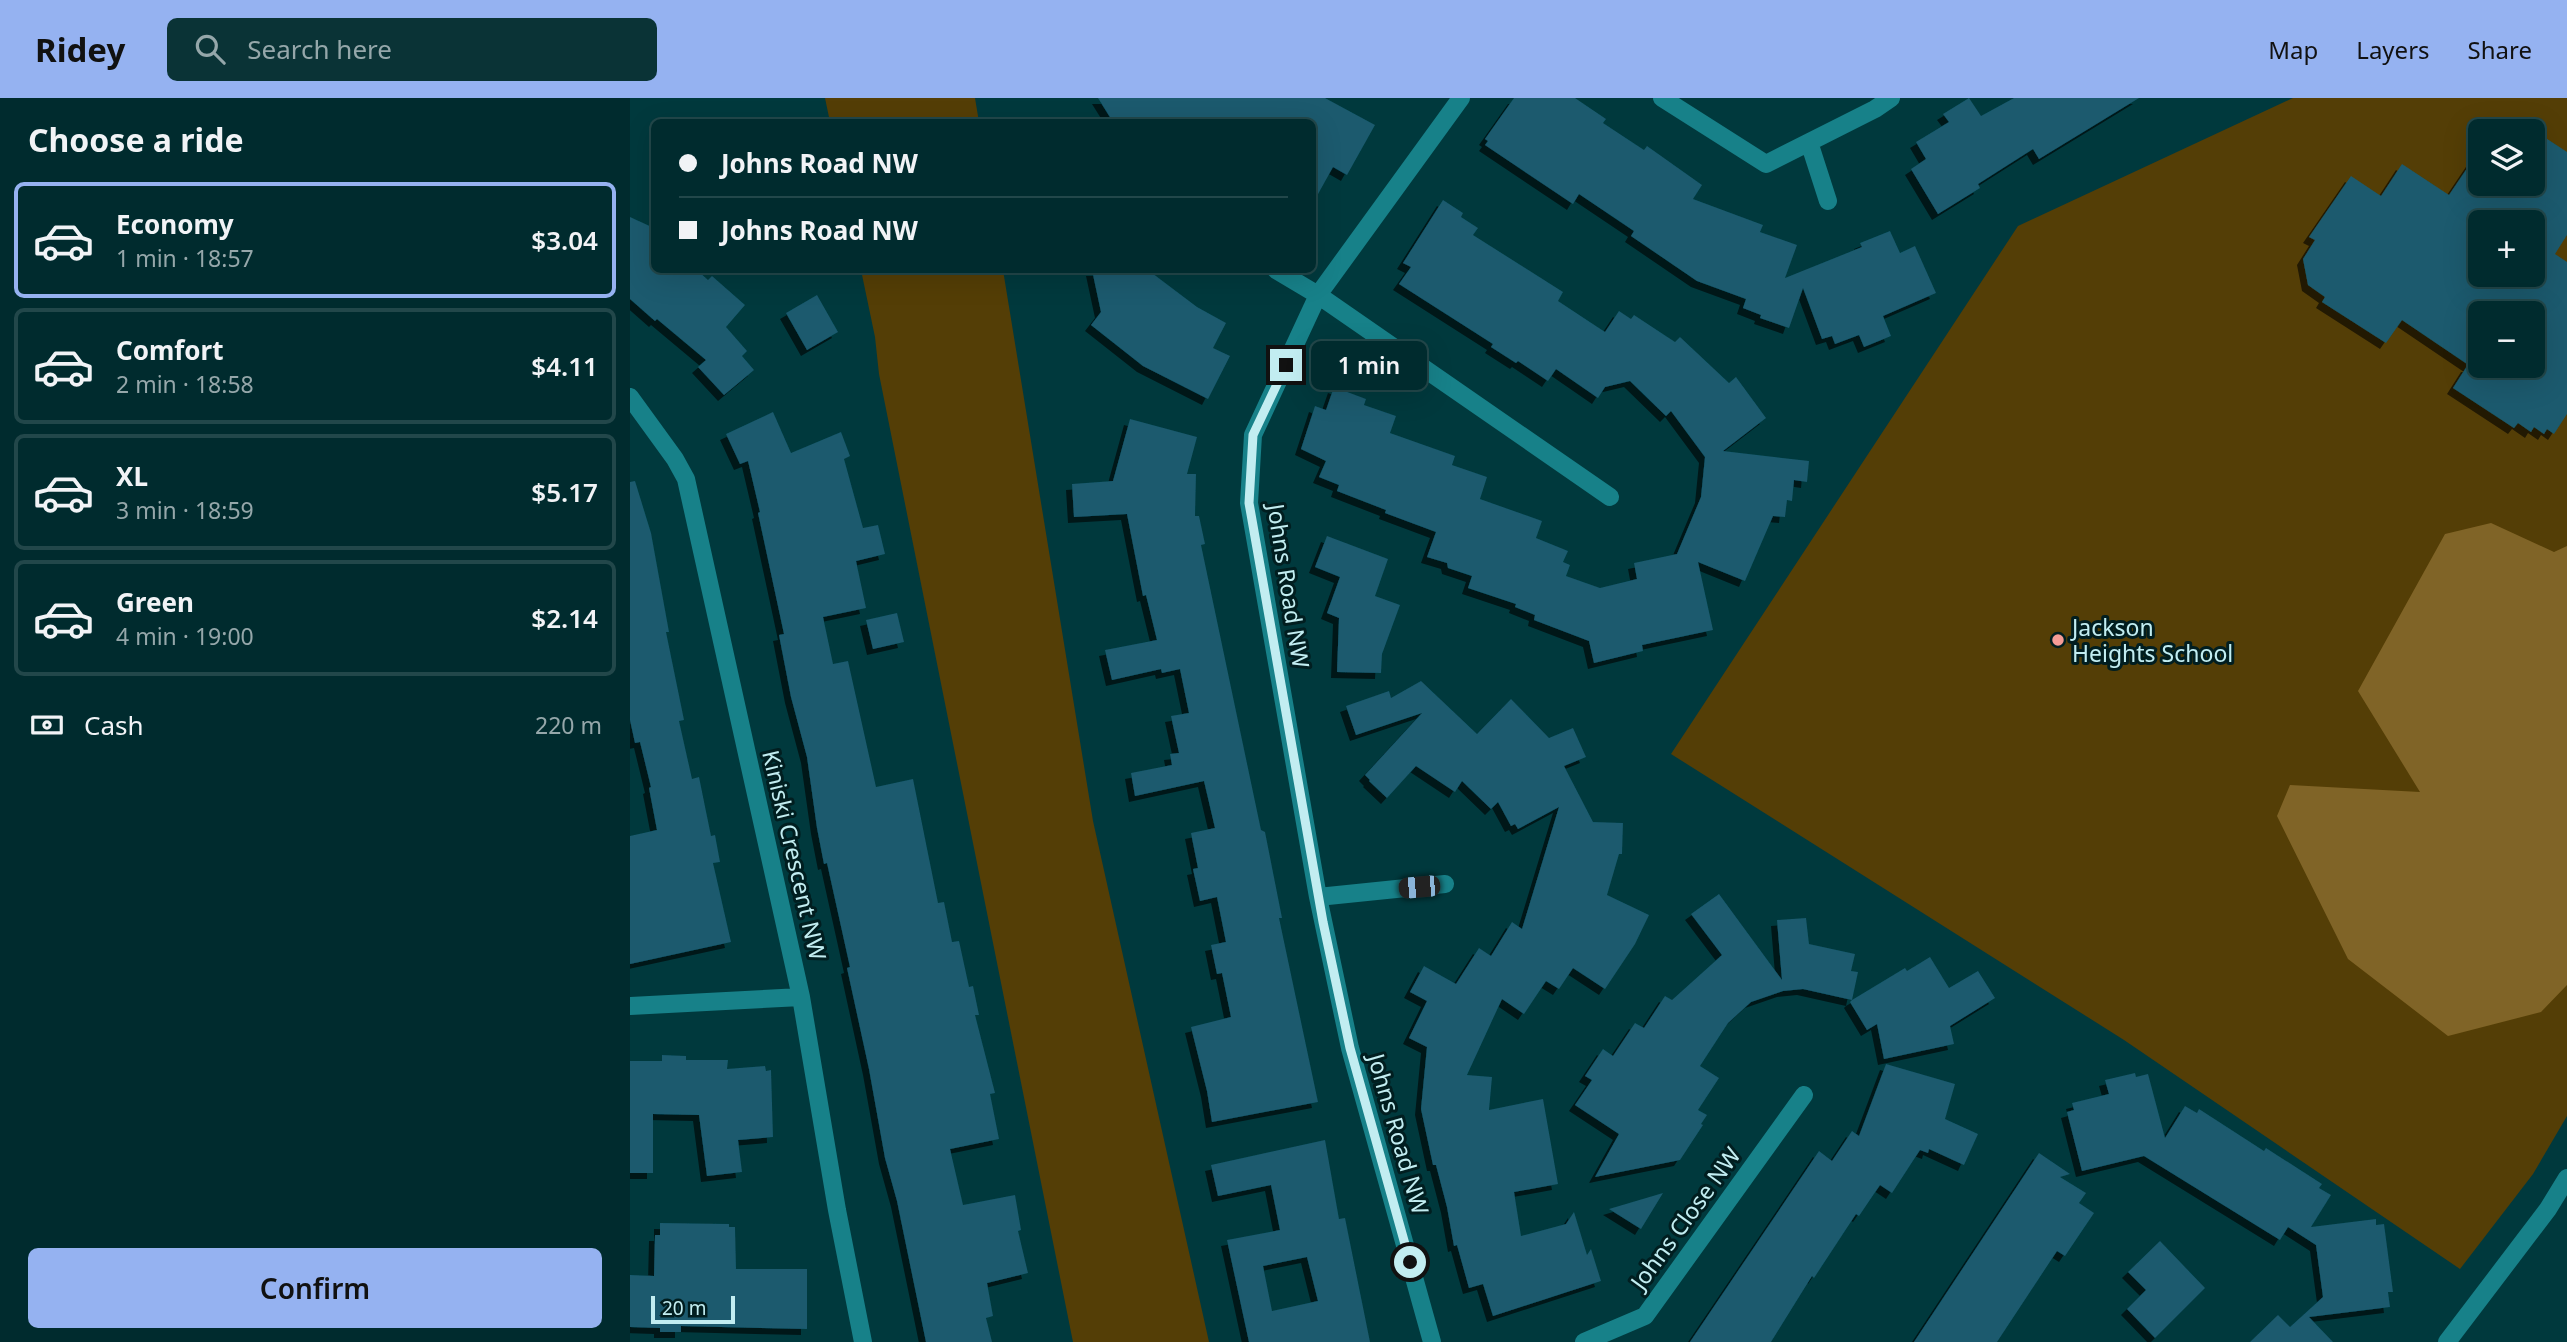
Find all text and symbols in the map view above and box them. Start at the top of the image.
search box [167,18,657,81]
text: Ridey [35,27,125,72]
icon: search [191,30,229,68]
text: Search here [247,31,392,67]
text: Map [2268,33,2318,66]
text: Layers [2356,33,2430,66]
text: Share [2468,33,2532,66]
text: Choose a ride [28,118,244,161]
map controls [2468,119,2545,378]
button: layers [2468,119,2545,196]
text: Johns Road NW [721,145,918,181]
text: Economy [116,206,234,242]
icon: car [32,209,95,272]
button: + [2468,210,2545,287]
text: Johns Road NW [721,212,918,248]
text: $3.04 [531,222,598,258]
text: 1 min · 18:57 [116,242,254,274]
button: − [2468,301,2545,378]
text: Comfort [116,332,224,368]
icon: car [32,335,95,398]
callout: 1 min [1310,341,1426,390]
text: $4.11 [531,348,598,384]
route end [1270,349,1302,381]
text: 1 min [1338,349,1400,381]
text: 2 min · 18:58 [116,368,254,400]
text: XL [116,458,148,494]
icon: car [32,461,95,524]
text: $5.17 [531,474,598,510]
text: 3 min · 18:59 [116,494,254,526]
street label: Johns Road NW [1260,500,1318,671]
text: Green [116,584,194,620]
icon: car [32,587,95,650]
text: $2.14 [531,600,598,636]
place label: Jackson Heights School [2070,611,2233,669]
text: 4 min · 19:00 [116,620,254,652]
marker: Jackson Heights School [2050,632,2066,648]
icon: cash [28,706,66,744]
text: Cash [84,707,144,743]
text: 220 m [535,709,602,741]
street label: Kiniski Crescent NW [755,747,835,964]
car [1398,875,1441,899]
street label: Johns Road NW [1360,1048,1437,1219]
street label: Johns Close NW [1621,1140,1748,1297]
route start [1394,1246,1426,1278]
button: Confirm [28,1248,602,1328]
scale bar [651,1293,735,1325]
text: 20 m [662,1295,706,1321]

